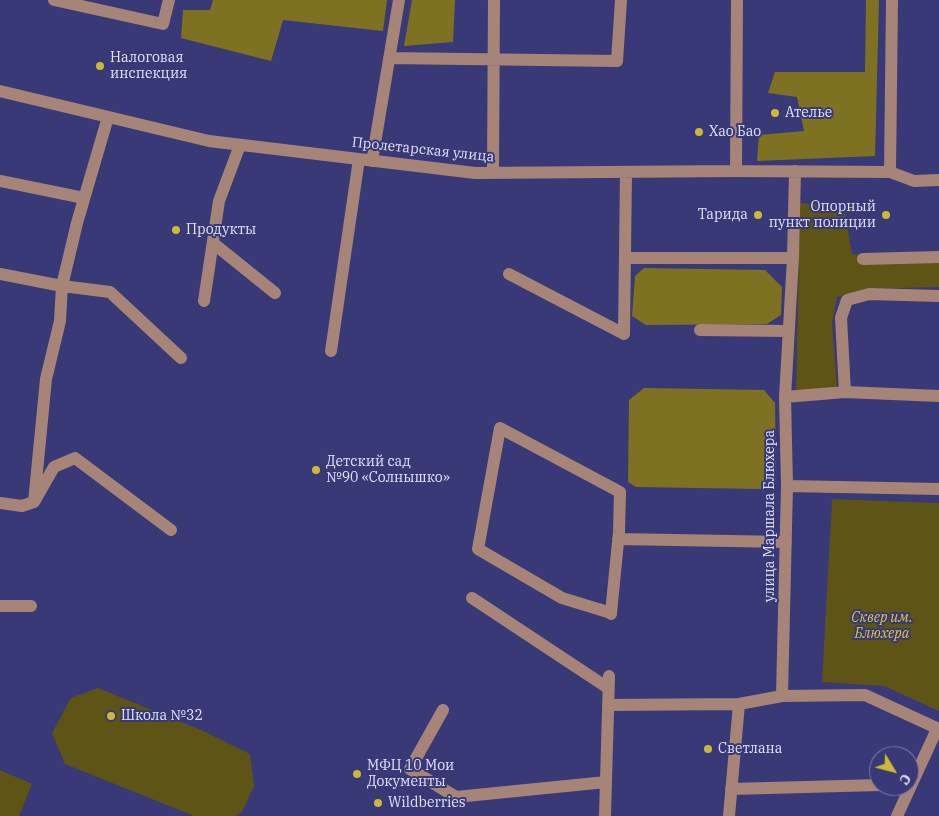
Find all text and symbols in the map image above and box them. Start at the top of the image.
place label: Налоговая инспекция [110,50,187,82]
marker: Налоговая инспекция [94,60,106,72]
place label: Ателье [785,105,832,121]
marker: Ателье [769,107,781,119]
place label: Хао Бао [709,124,761,140]
marker: Хао Бао [693,126,705,138]
street label: Пролетарская улица [351,134,495,166]
place label: Опорный пункт полиции [769,199,876,232]
place label: Тарида [698,207,748,223]
marker: Тарида [752,209,764,221]
marker: Опорный пункт полиции [880,209,892,221]
place label: Продукты [186,222,256,238]
marker: Продукты [170,224,182,236]
street label: улица Маршала Блюхера [762,430,778,602]
place label: Детский сад №90 «Солнышко» [326,454,450,487]
marker: Детский сад №90 «Солнышко» [310,464,322,476]
park label: Сквер им. Блюхера [851,610,913,642]
place label: Школа №32 [121,708,203,724]
marker: Школа №32 [105,710,117,722]
place label: Светлана [718,741,782,757]
marker: Светлана [702,743,714,755]
north arrow [869,746,919,796]
place label: МФЦ 10 Мои Документы [367,758,454,790]
marker: МФЦ 10 Мои Документы [351,768,363,780]
text: С [895,770,915,789]
place label: Wildberries [388,795,466,811]
marker: Wildberries [372,797,384,809]

